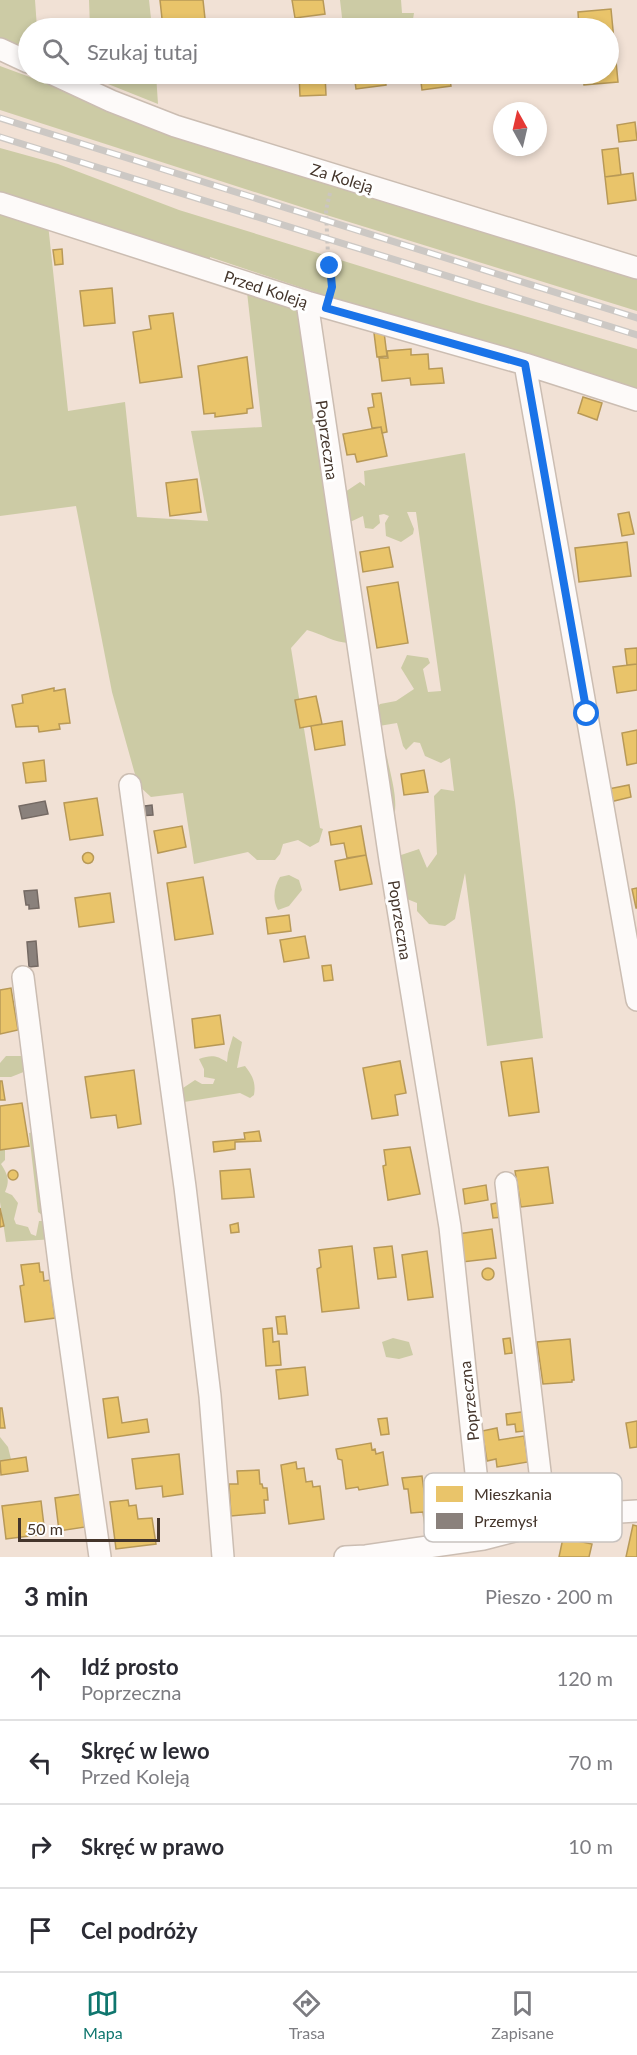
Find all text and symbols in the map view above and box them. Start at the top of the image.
search box [18,18,619,84]
icon: search [39,35,72,68]
text: Szukaj tutaj [87,38,198,65]
north arrow [493,102,547,156]
street label: Za Koleją [308,159,376,196]
route end [316,252,342,278]
street label: Przed Koleją [222,266,310,311]
street label: Poprzeczna [312,399,342,481]
route start [573,700,599,726]
street label: Poprzeczna [385,879,416,961]
street label: Poprzeczna [455,1360,482,1442]
legend [424,1473,622,1542]
text: Mieszkania [474,1484,552,1503]
text: Przemysł [474,1511,538,1530]
scale bar [18,1515,160,1542]
text: 50 m [27,1519,63,1538]
text: 3 min [24,1580,88,1612]
text: Pieszo · 200 m [485,1584,613,1608]
text: Idź prosto [81,1653,179,1680]
icon: ahead [24,1662,57,1695]
text: 120 m [557,1666,613,1690]
text: Poprzeczna [81,1680,181,1704]
text: Skręć w lewo [81,1737,210,1764]
icon: left [24,1746,57,1779]
text: 70 m [568,1750,613,1774]
text: Przed Koleją [81,1764,190,1788]
icon: right [24,1830,57,1863]
text: Skręć w prawo [81,1833,224,1860]
text: 10 m [568,1834,613,1858]
icon: arrive [24,1914,57,1947]
text: Cel podróży [81,1917,198,1944]
tab: Mapa [83,1987,123,2042]
tab: Trasa [289,1987,325,2042]
tab: Zapisane [491,1987,554,2042]

